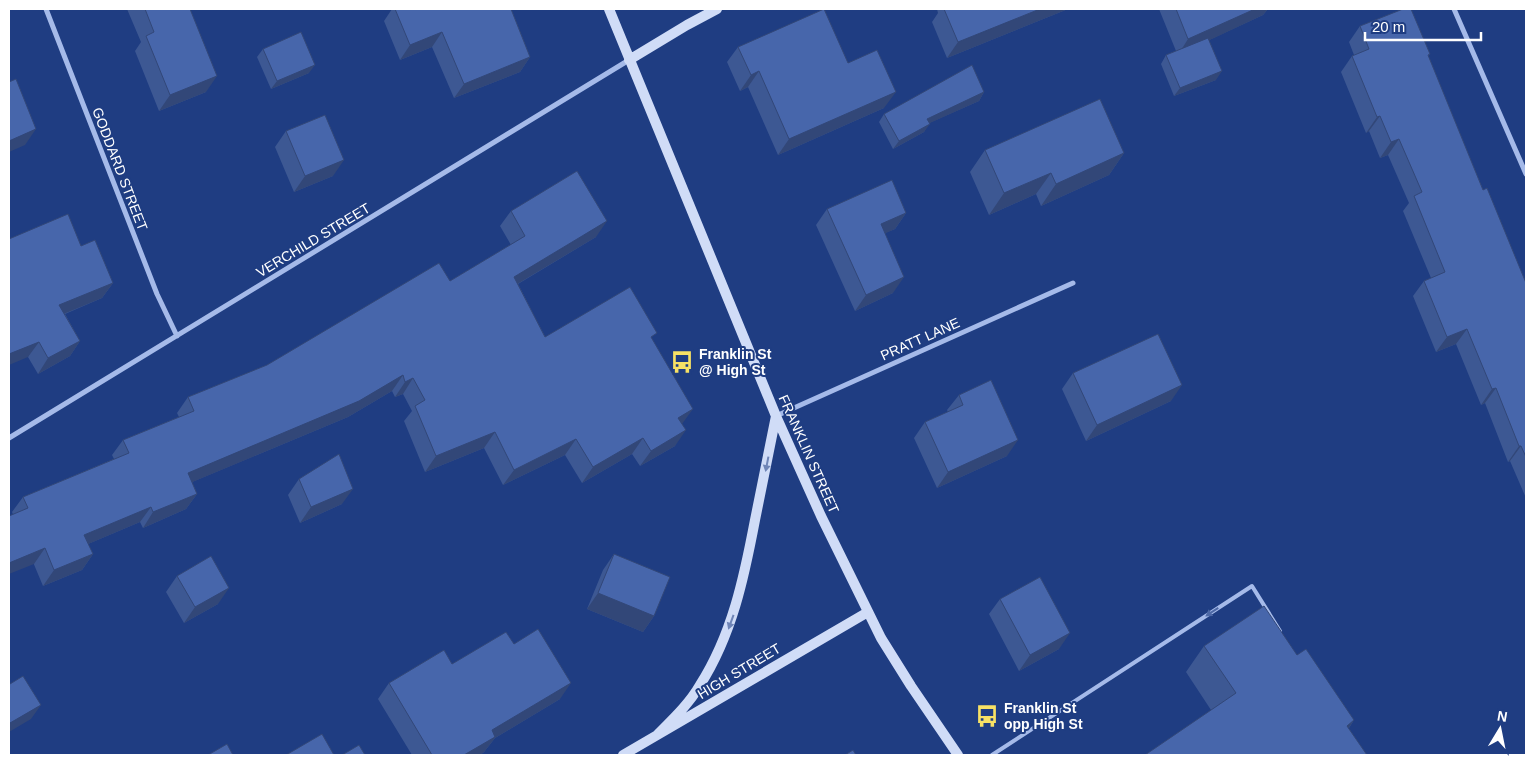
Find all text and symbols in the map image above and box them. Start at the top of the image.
scale bar [1365,10,1481,42]
text: 20 m [1372,18,1405,35]
street label: GODDARD STREET [89,105,151,233]
street label: VERCHILD STREET [253,199,373,280]
street label: PRATT LANE [878,314,962,364]
place label: Franklin St @ High St [699,346,772,378]
bus stop icon: Franklin St @ High St [669,349,695,375]
street label: FRANKLIN STREET [776,392,843,516]
one-way arrow [762,456,770,472]
one-way arrow [1205,608,1218,617]
one-way arrow [726,615,734,629]
street label: HIGH STREET [695,640,784,702]
place label: Franklin St opp High St [1004,700,1083,732]
bus stop icon: Franklin St opp High St [974,703,1000,729]
north arrow [1475,704,1525,754]
text: N [1496,707,1509,725]

